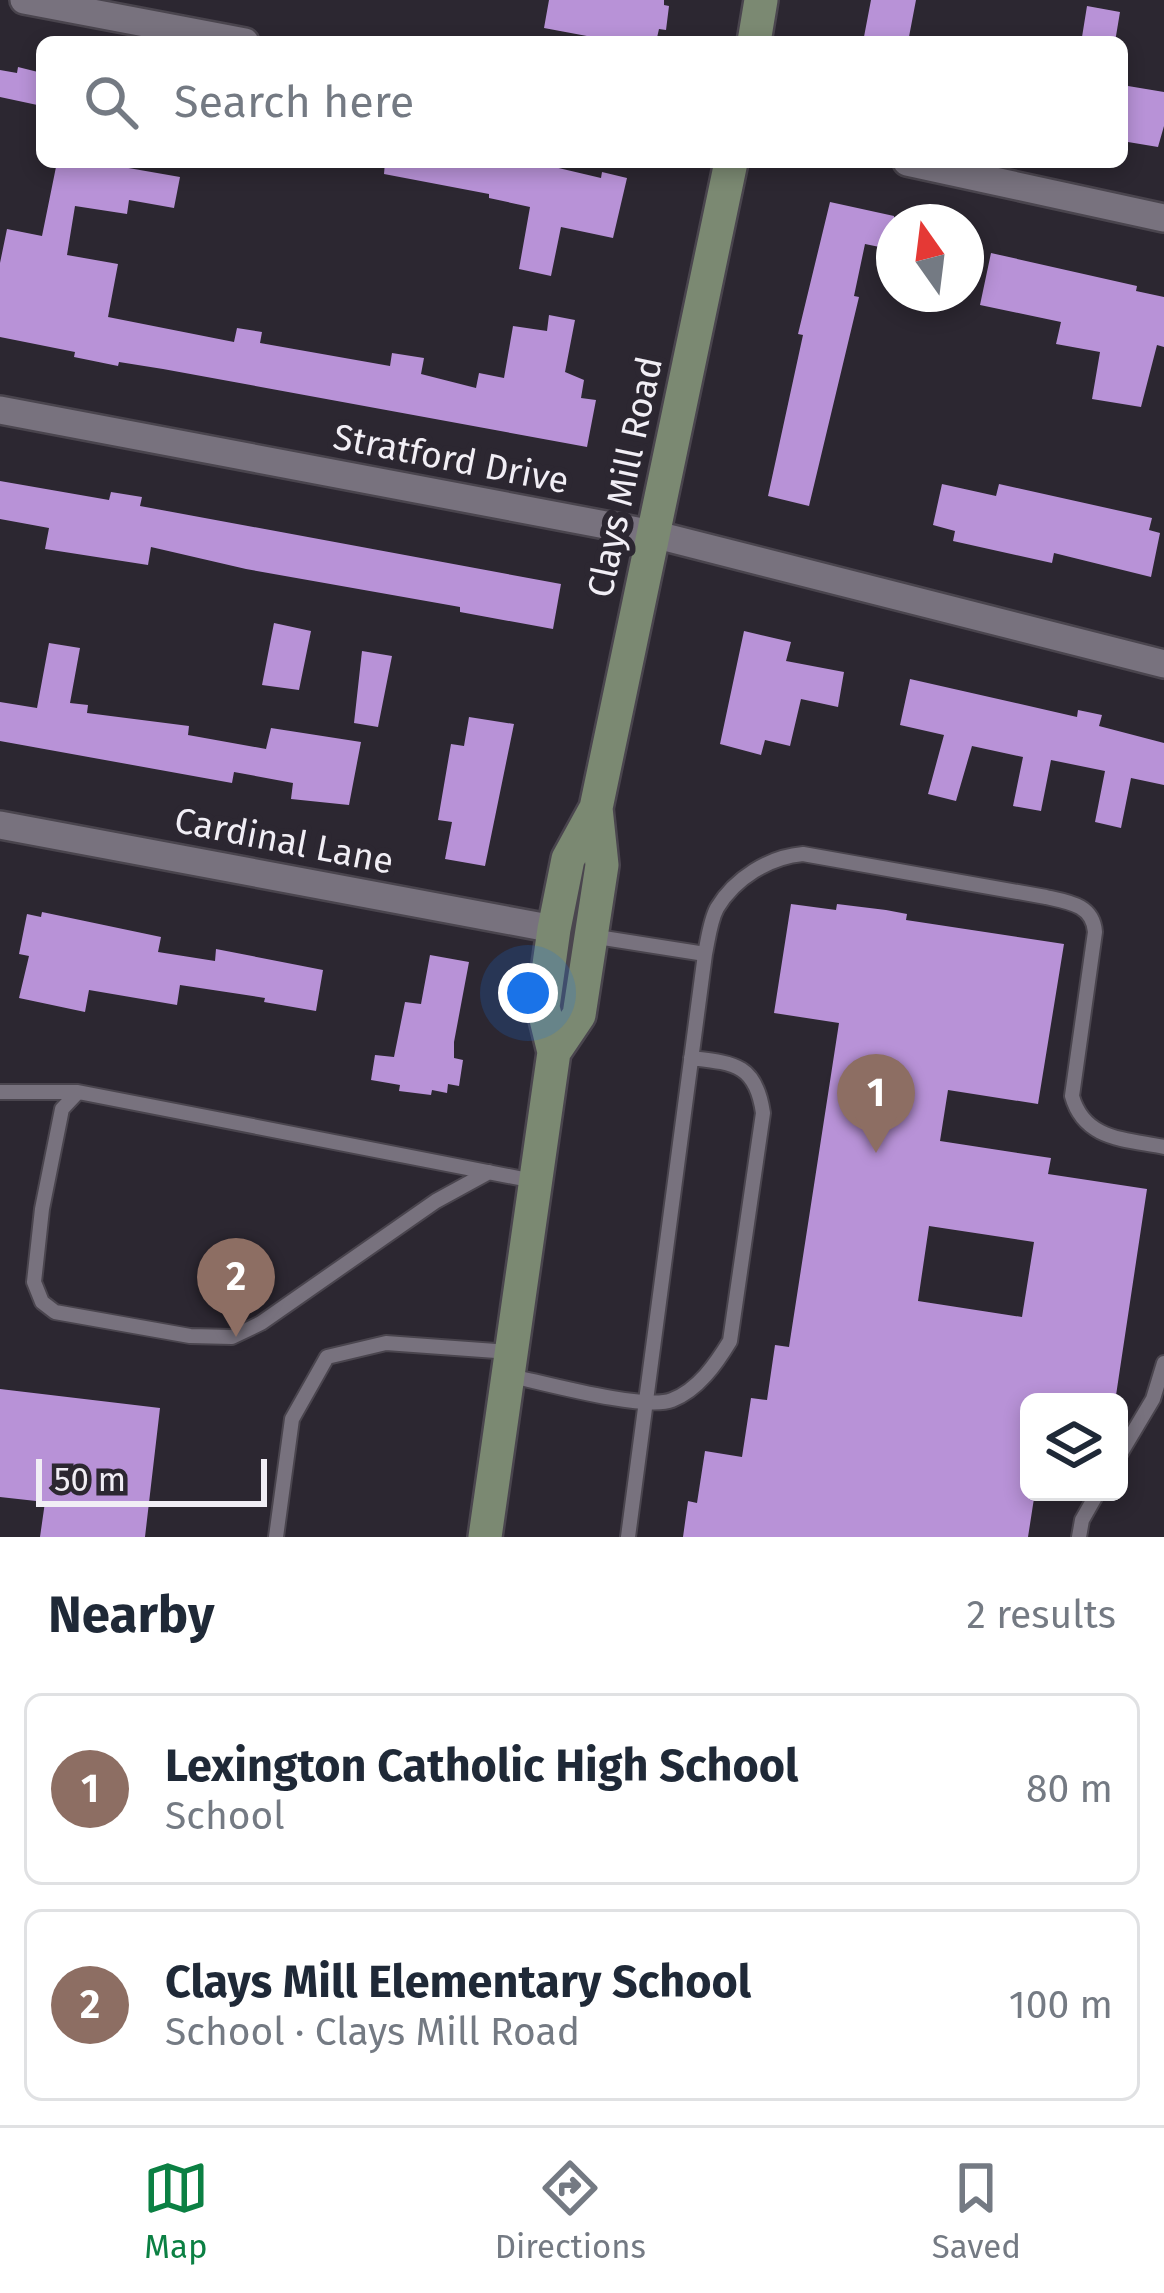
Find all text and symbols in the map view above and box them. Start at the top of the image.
search box [36,36,1128,168]
icon: search [78,69,144,135]
text: Search here [174,75,414,129]
north arrow [876,204,984,312]
street label: Clays Mill Road [578,353,672,601]
street label: Stratford Drive [330,415,572,503]
street label: Cardinal Lane [171,798,397,884]
your location [498,963,558,1023]
pin: 1 [837,1054,915,1153]
pin: 2 [197,1238,275,1337]
map controls [1020,1393,1128,1501]
button: layers [1020,1393,1128,1501]
scale bar [36,1453,267,1506]
text: 50 m [54,1460,126,1500]
text: Nearby [48,1584,214,1646]
text: 2 results [967,1592,1116,1638]
text: Lexington Catholic High School [165,1739,798,1793]
text: 1 [81,1766,99,1812]
text: 80 m [1026,1766,1113,1812]
text: School [165,1793,285,1839]
text: Clays Mill Elementary School [165,1955,751,2009]
text: 2 [80,1982,100,2028]
text: 100 m [1009,1982,1113,2028]
text: School · Clays Mill Road [165,2009,580,2055]
tab: Map [143,2155,209,2267]
tab: Directions [495,2155,646,2267]
tab: Saved [932,2155,1021,2267]

